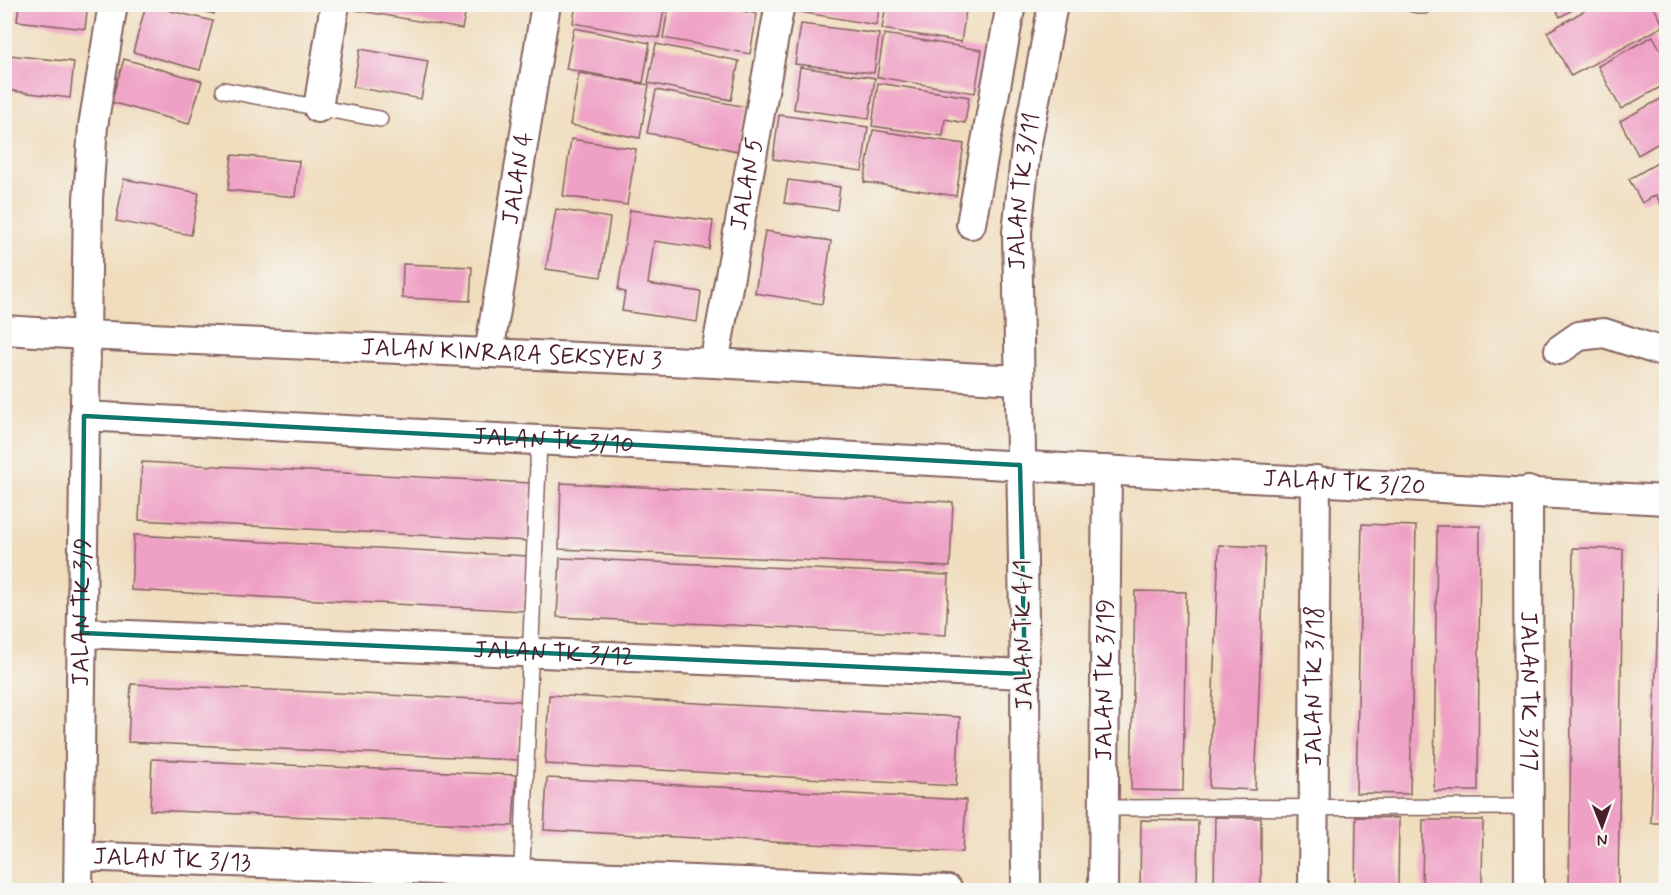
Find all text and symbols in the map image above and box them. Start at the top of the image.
street label: JALAN TK 3/11 [1001,110,1048,270]
street label: JALAN 4 [495,130,540,227]
street label: JALAN 5 [723,135,771,233]
street label: JALAN KINRARA SEKSYEN 3 [360,332,663,376]
street label: JALAN TK 3/10 [472,421,635,461]
street label: JALAN TK 3/20 [1262,463,1426,503]
street label: JALAN TK 3/9 [65,537,99,687]
street label: JALAN TK 4/1 [1007,559,1041,711]
street label: JALAN TK 3/19 [1089,599,1121,761]
street label: JALAN TK 3/18 [1298,605,1331,767]
street label: JALAN TK 3/17 [1513,611,1544,771]
street label: JALAN TK 3/12 [473,635,634,672]
north arrow [1572,796,1632,856]
text: N [1597,829,1608,850]
street label: JALAN TK 3/13 [92,841,252,878]

